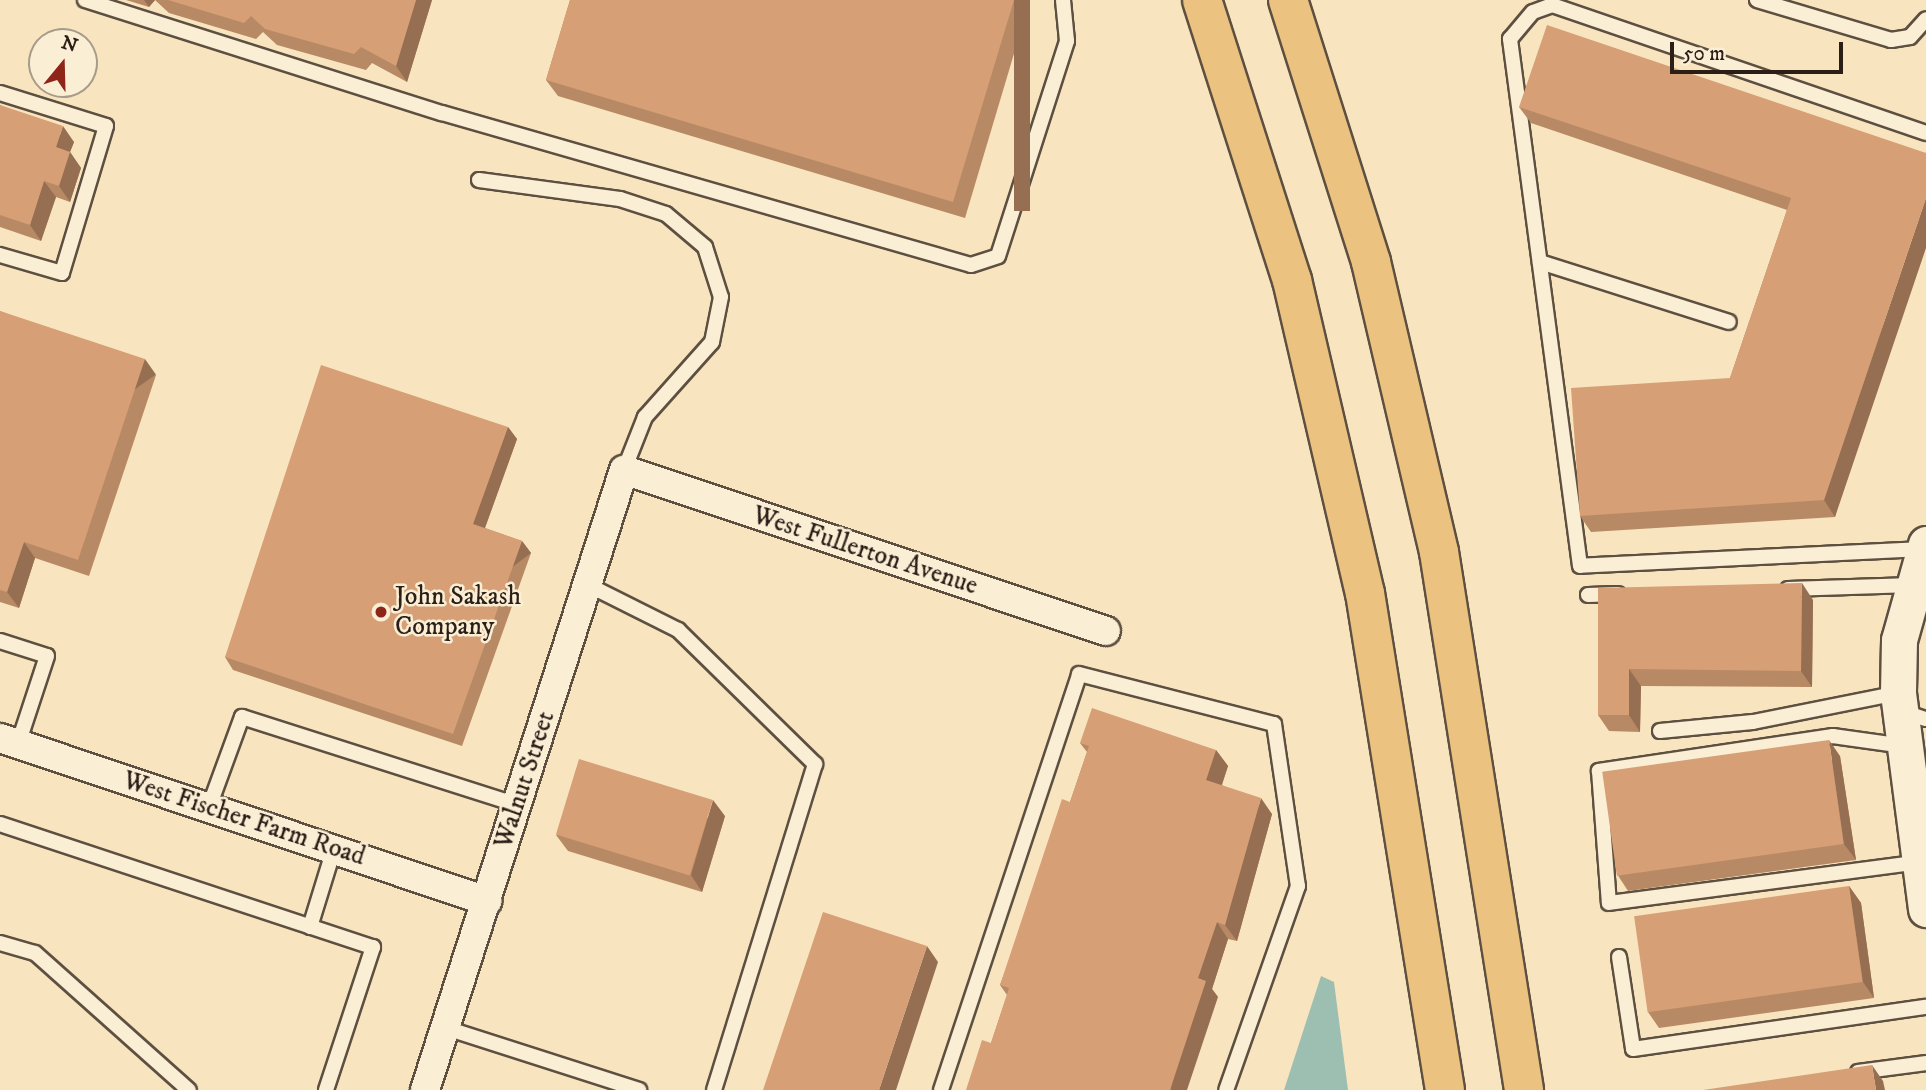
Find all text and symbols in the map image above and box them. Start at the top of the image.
north arrow [28,28,98,98]
scale bar [1674,28,1847,72]
text: N [58,31,80,58]
text: 50 m [1683,41,1725,67]
street label: West Fullerton Avenue [749,500,981,602]
place label: John Sakash Company [395,581,521,642]
marker: John Sakash Company [373,604,389,620]
street label: Walnut Street [488,707,562,853]
street label: West Fischer Farm Road [119,765,369,873]

